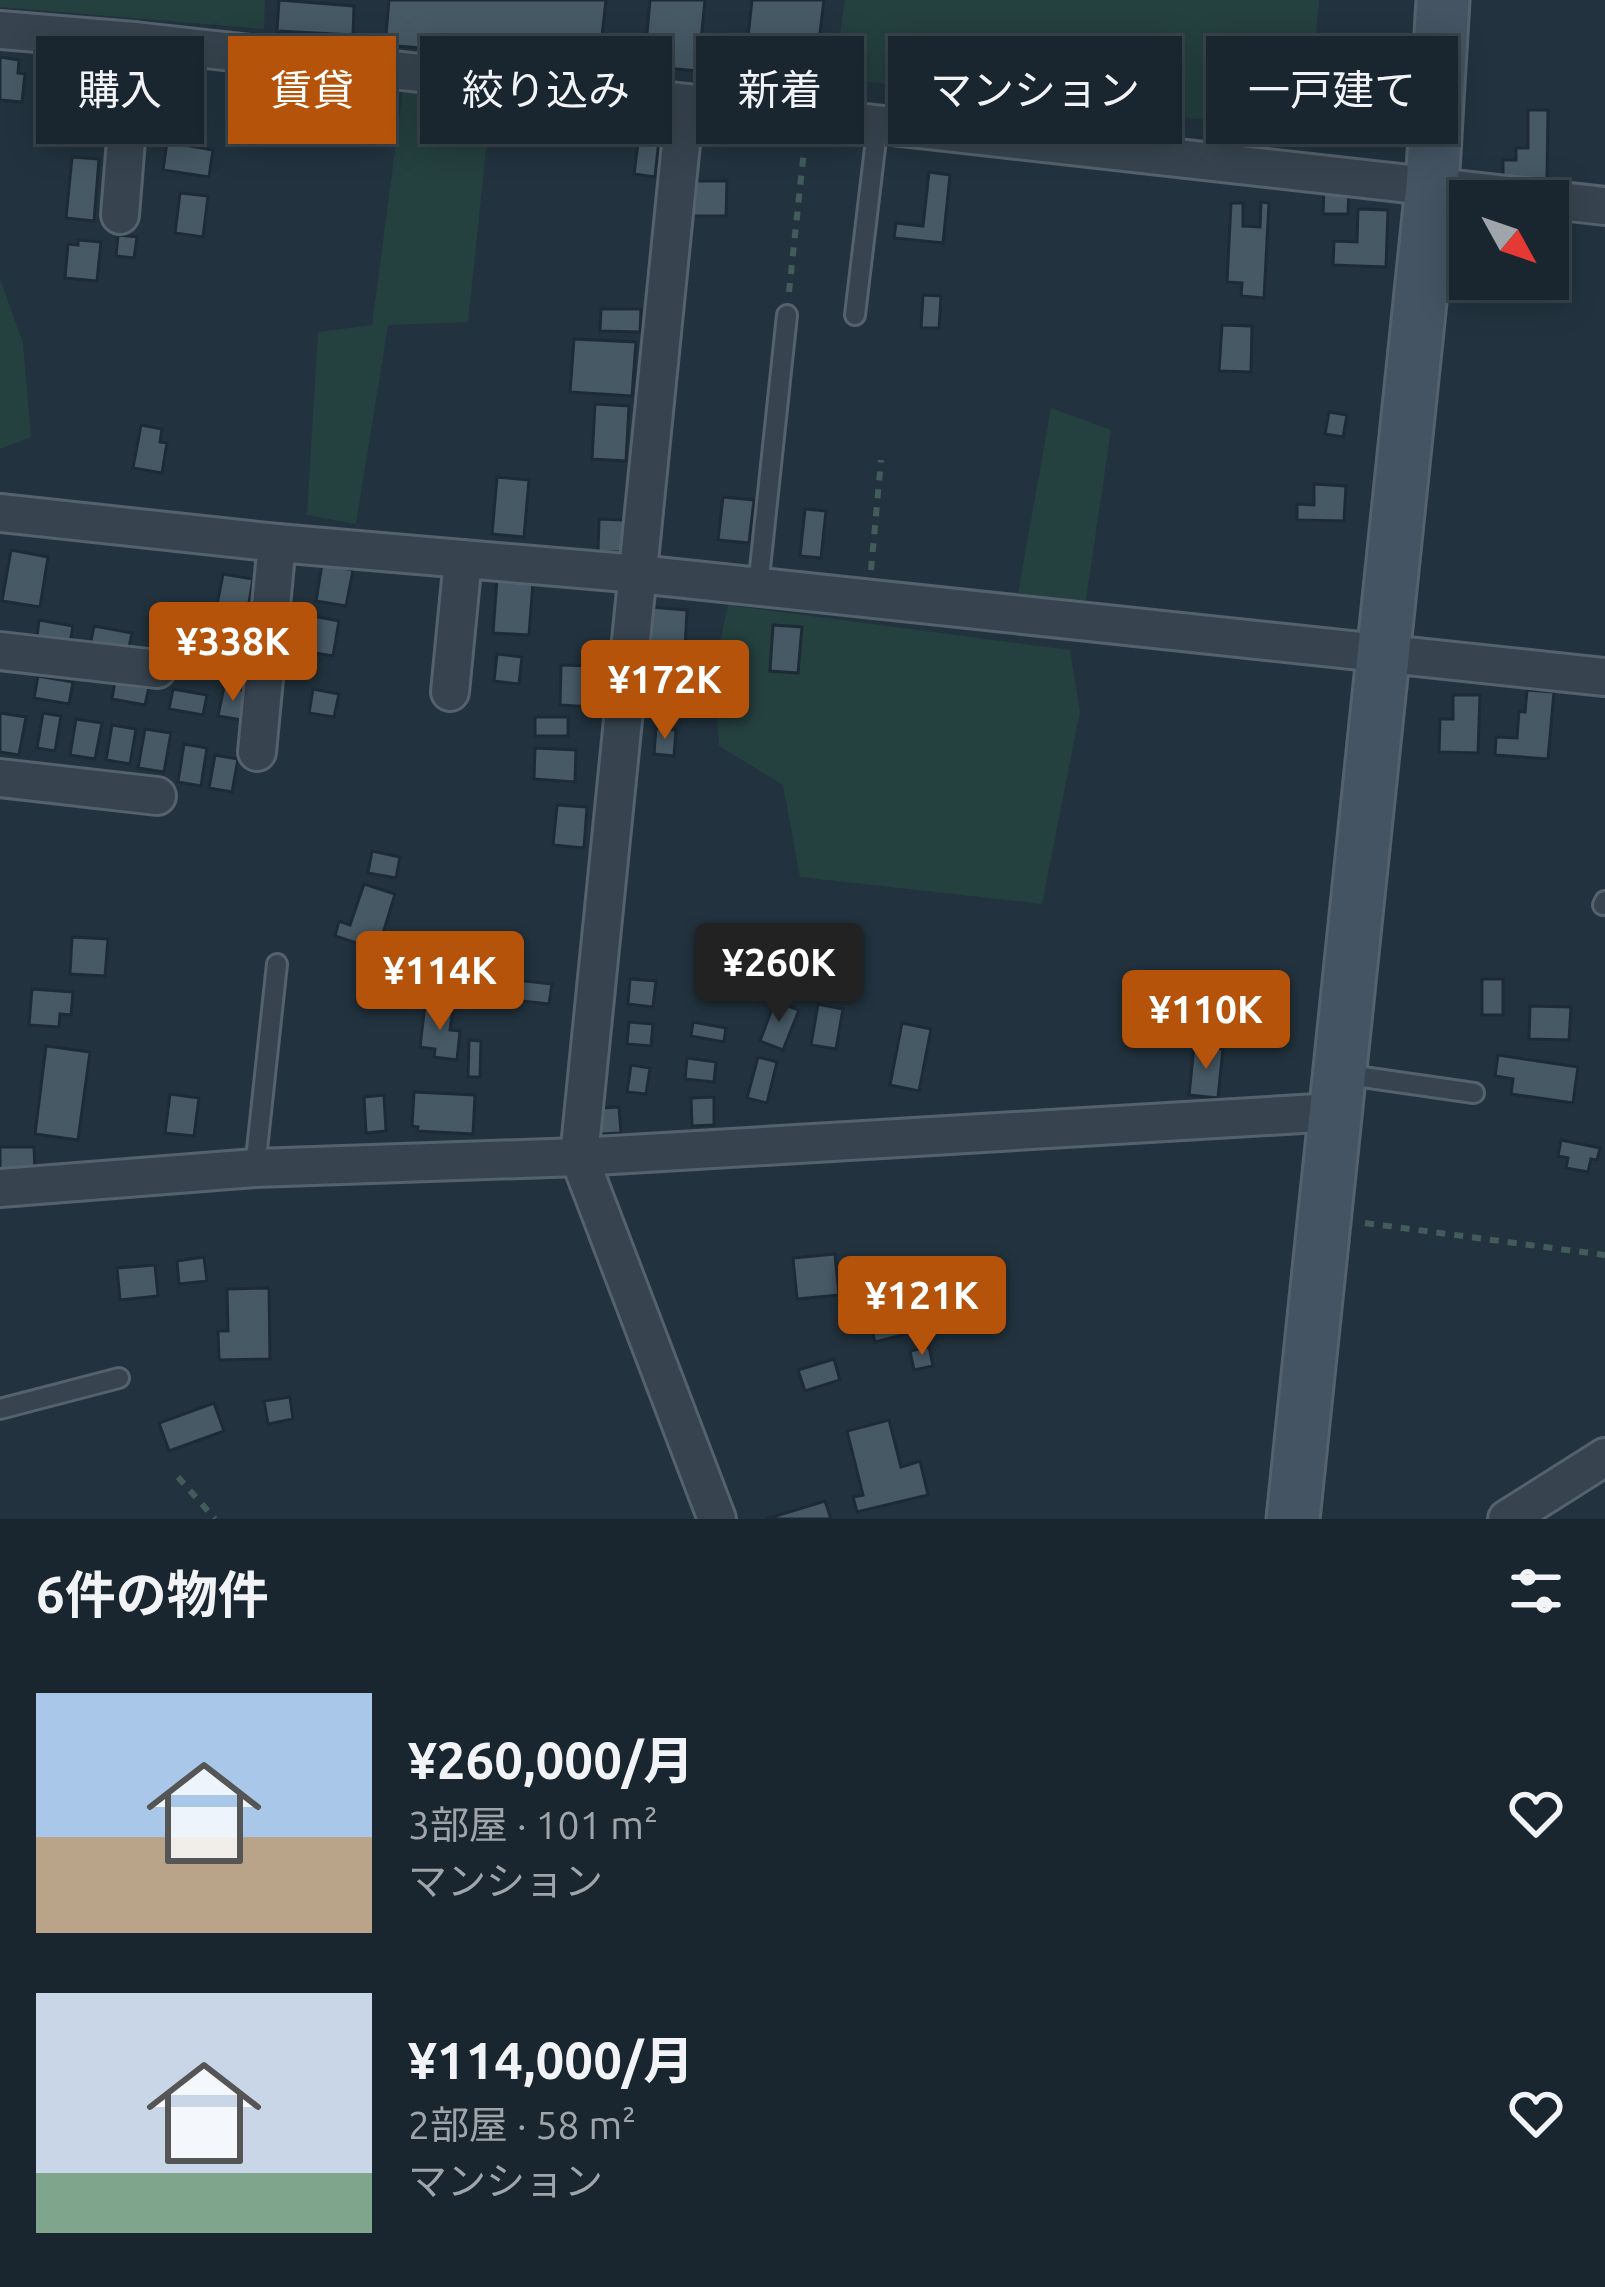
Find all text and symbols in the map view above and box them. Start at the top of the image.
chip: 購入 [36,36,204,144]
chip: 賃貸 [228,36,396,144]
chip: 絞り込み [420,36,672,144]
chip: 新着 [696,36,864,144]
chip: マンション [888,36,1182,144]
chip: 一戸建て [1206,36,1458,144]
north arrow [1449,180,1569,300]
map controls [1449,180,1569,300]
pin: ¥338K [149,602,317,704]
text: ¥338K [176,619,290,662]
pin: ¥172K [581,640,749,742]
text: ¥172K [608,657,722,700]
pin: ¥260K [695,923,863,1025]
pin: ¥114K [356,931,524,1033]
text: ¥260K [722,940,836,983]
text: ¥114K [383,948,497,991]
pin: ¥110K [1122,970,1290,1072]
text: ¥110K [1149,987,1263,1030]
pin: ¥121K [838,1256,1006,1358]
text: ¥121K [865,1273,979,1316]
icon: filters [1503,1558,1569,1624]
text: 6件の物件 [36,1565,269,1623]
text: ¥260,000/月 [408,1731,694,1789]
icon: home [132,1741,276,1885]
icon: heart [1503,1780,1569,1846]
text: 3部屋 · 101 m² [408,1803,658,1846]
text: マンション [408,1859,603,1902]
text: ¥114,000/月 [408,2031,694,2089]
icon: home [132,2041,276,2185]
icon: heart [1503,2080,1569,2146]
text: 2部屋 · 58 m² [408,2103,636,2146]
text: マンション [408,2159,603,2202]

